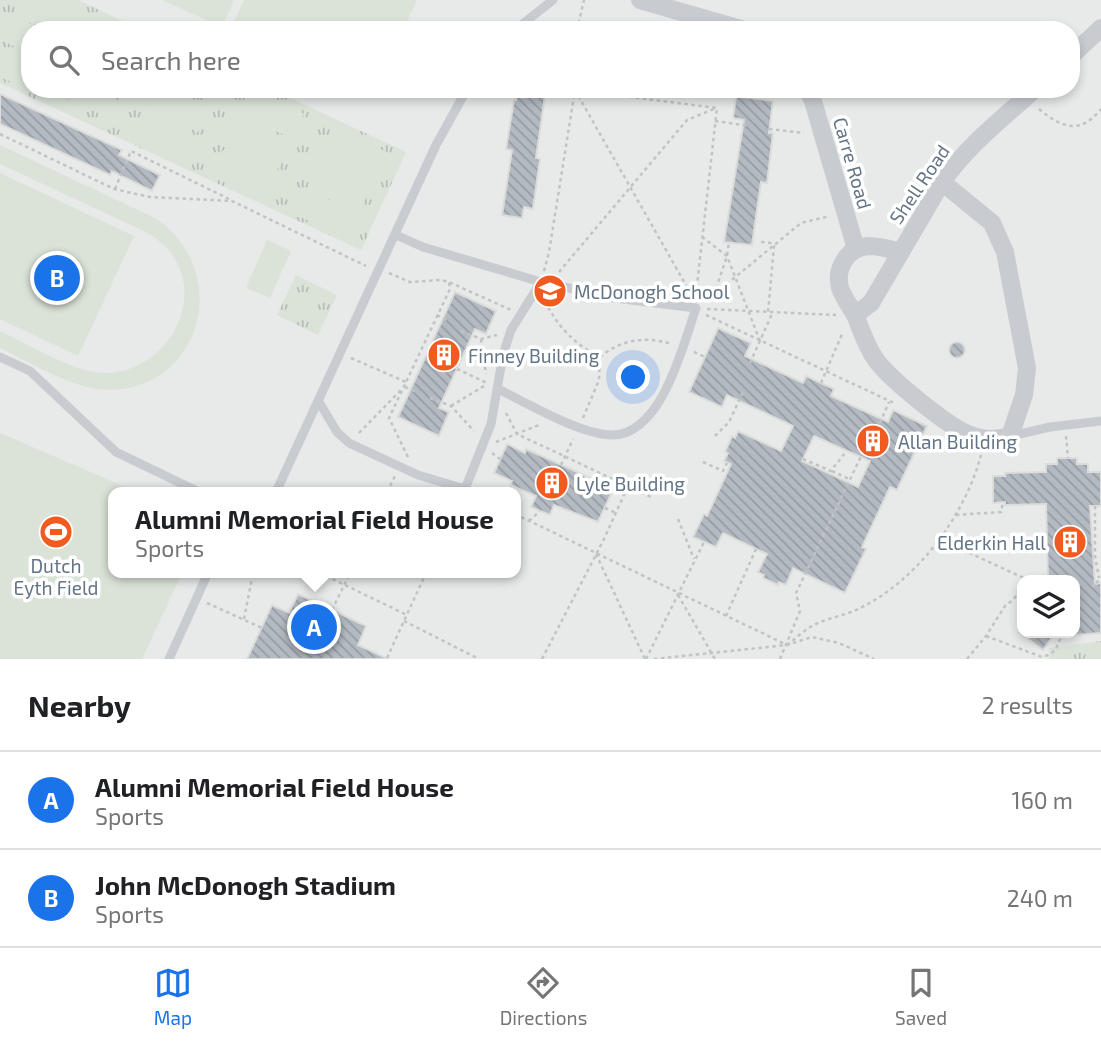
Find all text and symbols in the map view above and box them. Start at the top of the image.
search box [21,21,1080,98]
icon: search [45,41,83,79]
text: Search here [101,44,241,75]
street label: Carre Road [829,114,877,212]
street label: Shell Road [884,140,954,228]
pin: B [34,252,80,304]
school or university icon: McDonogh School [531,272,569,310]
place label: McDonogh School [574,280,730,303]
building icon: Finney Building [425,336,463,374]
place label: Finney Building [468,344,600,367]
your location [616,360,650,394]
building icon: Allan Building [854,422,892,460]
place label: Allan Building [898,430,1017,453]
building icon: Lyle Building [533,464,571,502]
place label: Lyle Building [576,472,685,495]
popup [108,487,521,578]
text: Alumni Memorial Field House [135,503,494,534]
sports icon: Dutch Eyth Field [37,513,75,551]
building icon: Elderkin Hall [1051,523,1089,561]
place label: Elderkin Hall [937,531,1046,554]
text: Sports [135,534,204,562]
place label: Dutch Eyth Field [14,554,98,599]
map controls [1017,575,1080,638]
button: layers [1017,575,1080,638]
pin: A [291,601,337,653]
text: Nearby [28,687,131,723]
text: 2 results [982,691,1073,719]
text: Alumni Memorial Field House [95,771,454,802]
text: A [43,786,59,814]
text: 160 m [1012,786,1073,814]
text: Sports [95,802,164,830]
text: John McDonogh Stadium [95,869,396,900]
text: B [44,884,58,912]
text: 240 m [1007,884,1073,912]
text: Sports [95,900,164,928]
tab: Map [154,964,192,1029]
tab: Directions [500,964,587,1029]
tab: Saved [895,964,947,1029]

